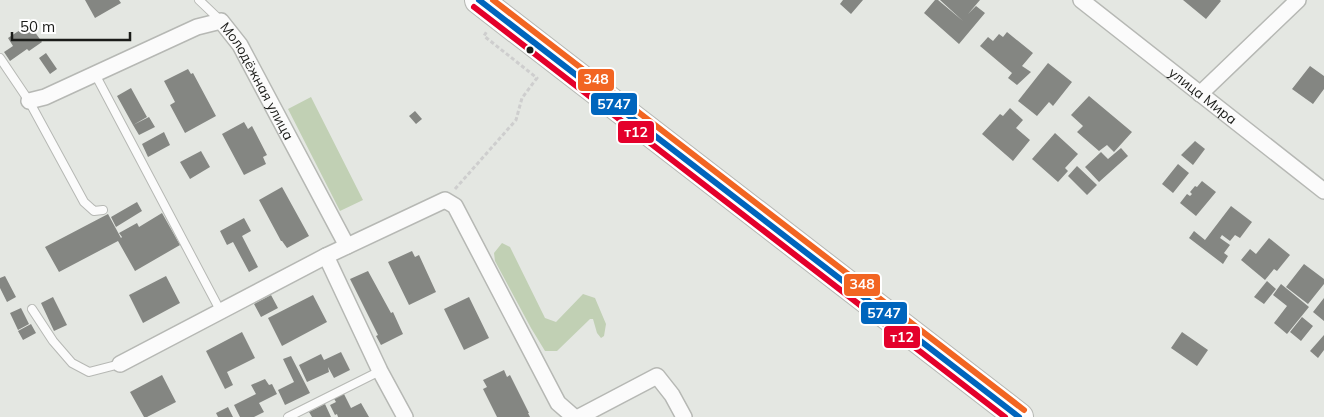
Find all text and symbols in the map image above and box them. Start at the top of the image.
scale bar [12,10,130,42]
text: 50 m [20,17,55,36]
street label: Молодёжная улица [216,18,298,143]
unlabelled marker [525,45,535,55]
street label: улица Мира [1165,63,1241,128]
line badge: 348 [577,68,615,92]
text: 348 [583,70,609,88]
line badge: 5747 [590,92,638,116]
text: 5747 [597,95,631,113]
line badge: т12 [617,120,655,144]
text: т12 [624,123,648,141]
line badge: 348 [843,273,881,297]
text: 348 [849,275,875,293]
line badge: 5747 [860,301,908,325]
text: 5747 [867,304,901,322]
line badge: т12 [883,325,921,349]
text: т12 [890,328,914,346]

